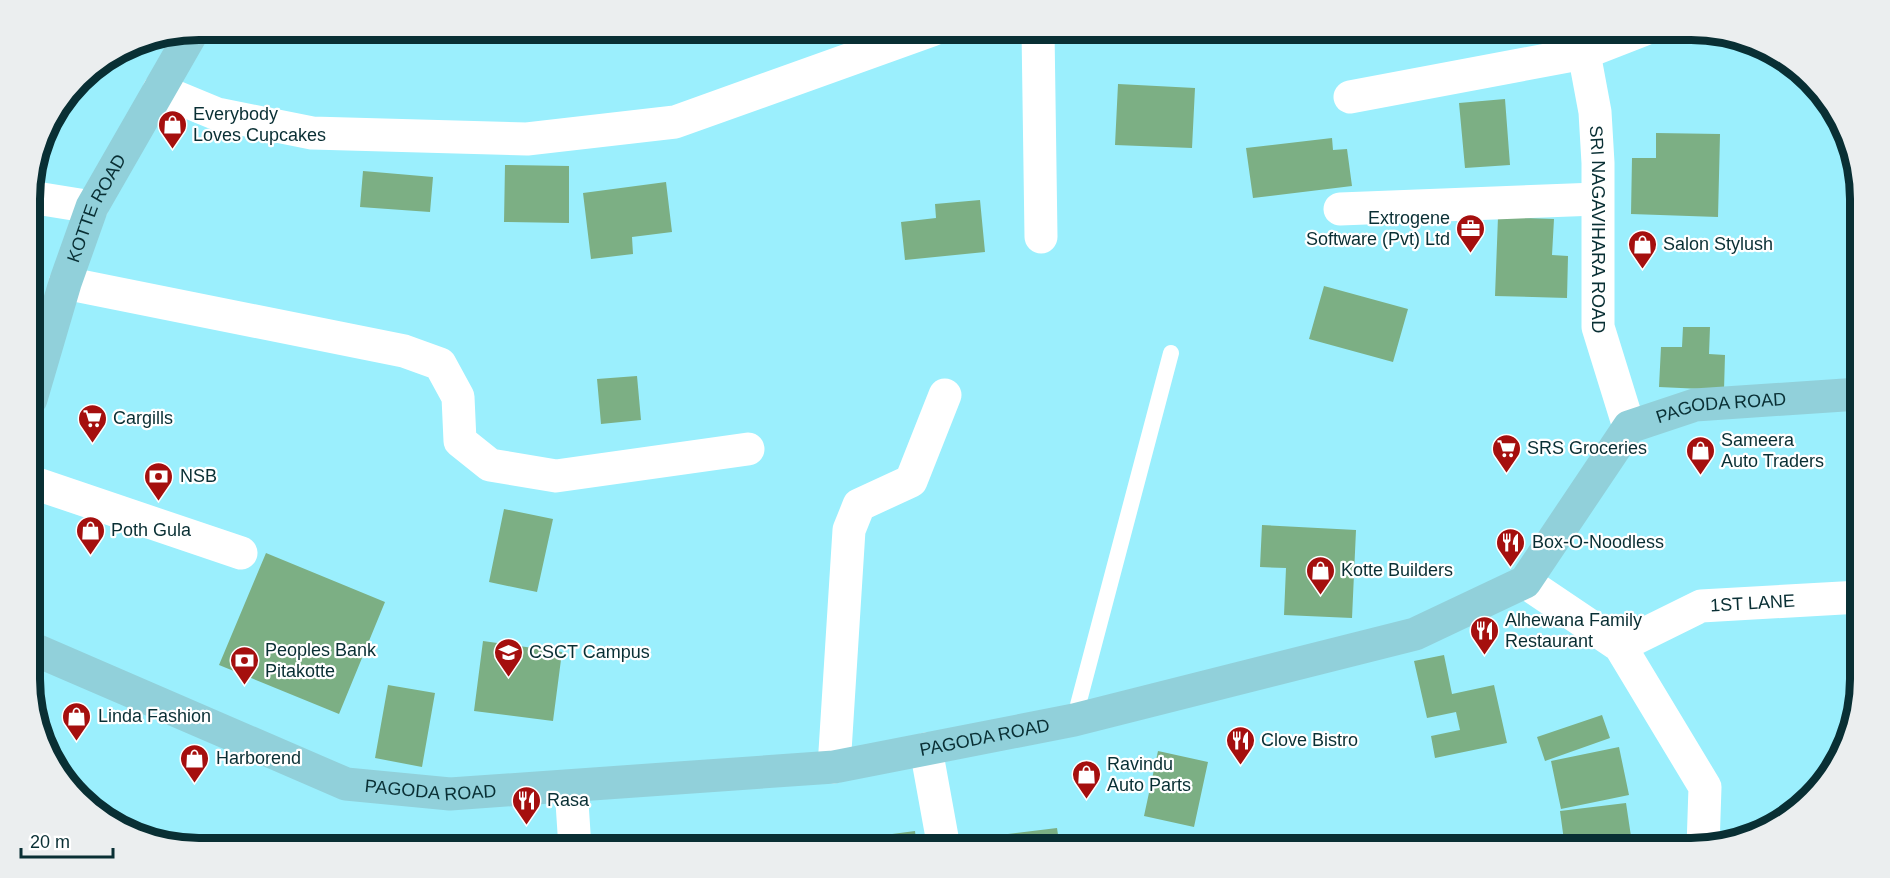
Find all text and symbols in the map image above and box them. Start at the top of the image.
place label: Everybody Loves Cupcakes [193,104,326,145]
shop icon: Everybody Loves Cupcakes [156,108,188,150]
street label: SRI NAGAVIHARA ROAD [1586,125,1608,333]
street label: KOTTE ROAD [63,151,130,265]
place label: Extrogene Software (Pvt) Ltd [1306,208,1450,249]
office icon: Extrogene Software (Pvt) Ltd [1455,212,1487,254]
shop icon: Salon Stylush [1626,228,1658,270]
place label: Salon Stylush [1663,234,1773,254]
street label: PAGODA ROAD [1653,389,1787,427]
supermarket icon: Cargills [76,402,108,444]
place label: Cargills [113,408,173,428]
place label: Sameera Auto Traders [1721,430,1824,471]
supermarket icon: SRS Groceries [1490,432,1522,474]
shop icon: Sameera Auto Traders [1684,434,1716,476]
place label: SRS Groceries [1527,438,1647,458]
bank icon: NSB [143,460,175,502]
place label: NSB [180,466,217,486]
shop icon: Poth Gula [74,514,106,556]
place label: Poth Gula [111,520,192,540]
restaurant icon: Box-O-Noodless [1495,526,1527,568]
place label: Box-O-Noodless [1532,532,1664,552]
shop icon: Kotte Builders [1304,554,1336,596]
place label: Kotte Builders [1341,560,1453,580]
street label: 1ST LANE [1710,591,1795,615]
place label: Alhewana Family Restaurant [1505,610,1642,651]
restaurant icon: Alhewana Family Restaurant [1468,614,1500,656]
school or university icon: CSCT Campus [492,636,524,678]
place label: Peoples Bank Pitakotte [265,640,377,681]
place label: CSCT Campus [529,642,650,662]
bank icon: Peoples Bank Pitakotte [228,644,260,686]
shop icon: Linda Fashion [61,700,93,742]
place label: Linda Fashion [98,706,211,726]
street label: PAGODA ROAD [918,715,1051,760]
restaurant icon: Clove Bistro [1224,724,1256,766]
place label: Clove Bistro [1261,730,1358,750]
shop icon: Harborend [179,742,211,784]
place label: Harborend [216,748,301,768]
place label: Ravindu Auto Parts [1107,754,1191,795]
shop icon: Ravindu Auto Parts [1070,758,1102,800]
street label: PAGODA ROAD [364,776,497,804]
restaurant icon: Rasa [510,784,542,826]
place label: Rasa [547,790,590,810]
scale bar [21,821,112,859]
text: 20 m [30,832,70,852]

